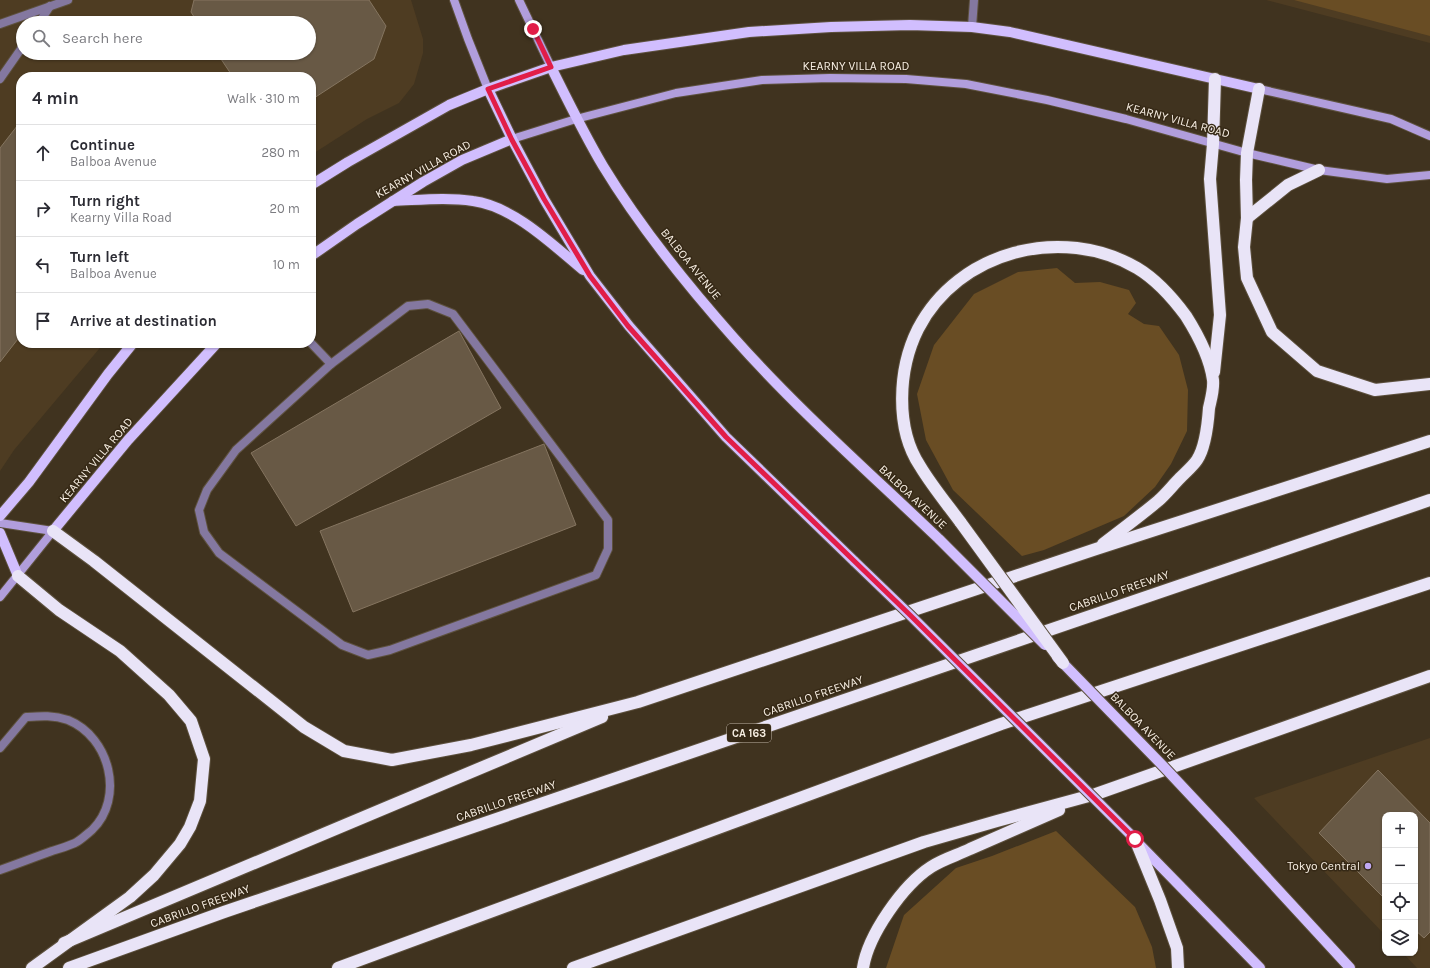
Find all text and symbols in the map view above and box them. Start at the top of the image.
search box [16,16,316,60]
route end [524,20,542,38]
icon: search [30,27,52,49]
text: Search here [62,29,143,47]
street label: KEARNY VILLA ROAD [803,59,910,73]
text: 4 min [32,88,79,108]
text: Walk · 310 m [227,91,300,106]
street label: KEARNY VILLA ROAD [1125,99,1232,141]
text: Continue [70,136,135,154]
street label: KEARNY VILLA ROAD [373,137,473,201]
icon: ahead [32,142,54,164]
text: 280 m [262,145,300,160]
text: Balboa Avenue [70,154,157,169]
text: Turn right [70,192,140,210]
icon: right [32,198,54,220]
text: 20 m [270,201,300,216]
text: Kearny Villa Road [70,210,172,225]
street label: BALBOA AVENUE [658,225,724,303]
text: Turn left [70,248,129,266]
icon: left [32,254,54,276]
text: 10 m [273,257,300,272]
text: Balboa Avenue [70,266,157,281]
icon: arrive [32,310,54,332]
text: Arrive at destination [70,312,217,330]
street label: KEARNY VILLA ROAD [56,414,136,505]
street label: BALBOA AVENUE [876,462,950,532]
street label: CABRILLO FREEWAY [1067,567,1171,615]
street label: CABRILLO FREEWAY [761,672,865,720]
street label: BALBOA AVENUE [1107,690,1179,762]
road number: CA 163 [727,724,771,742]
street label: CABRILLO FREEWAY [454,777,558,825]
map controls [1382,812,1418,956]
button: + [1382,812,1418,848]
route start [1126,830,1144,848]
button: − [1382,848,1418,884]
place label: Tokyo Central [1287,859,1360,873]
marker: Tokyo Central [1363,861,1373,871]
street label: CABRILLO FREEWAY [148,881,252,931]
button: locate [1382,884,1418,920]
button: layers [1382,920,1418,956]

